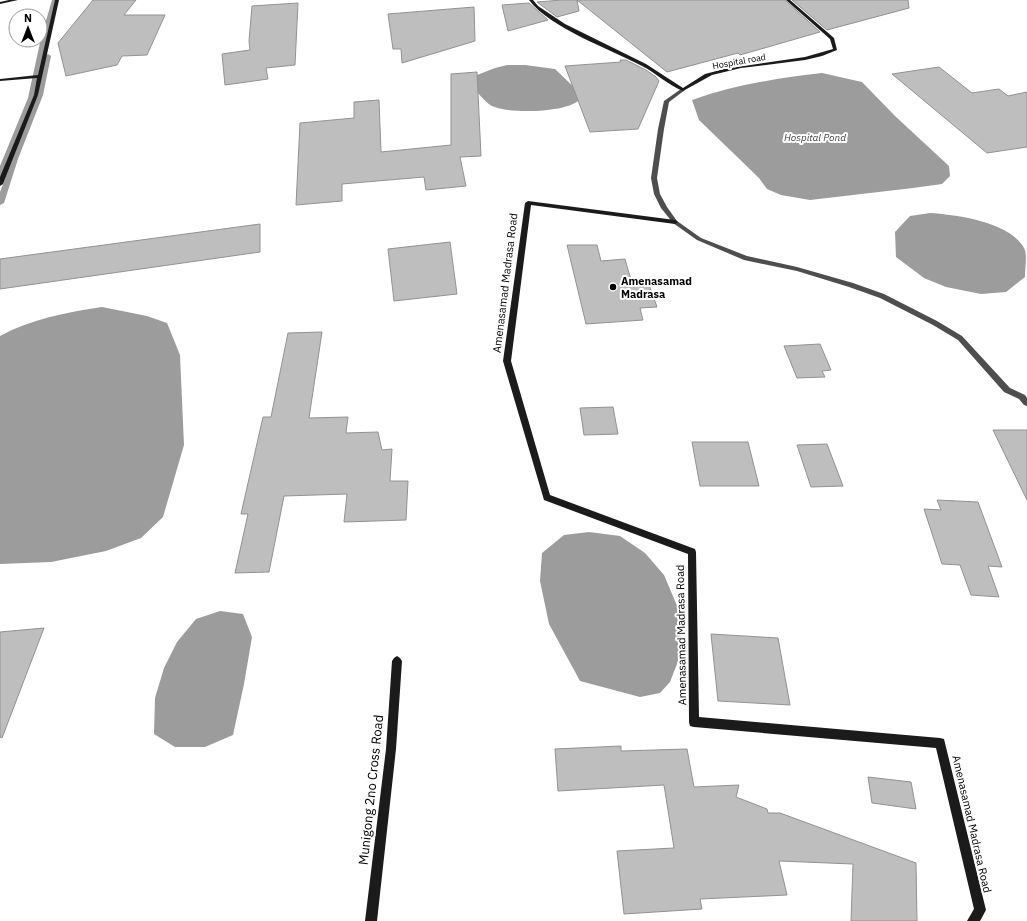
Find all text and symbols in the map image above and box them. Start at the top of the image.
north arrow [8,8,48,48]
text: N [24,11,32,25]
street label: Hospital road [711,51,767,71]
water label: Hospital Pond [784,131,846,144]
street label: Amenasamad Madrasa Road [489,212,521,354]
place label: Amenasamad Madrasa [621,274,692,301]
marker: Amenasamad Madrasa [608,282,618,292]
street label: Amenasamad Madrasa Road [673,565,689,705]
street label: Munigong 2no Cross Road [355,714,387,866]
street label: Amenasamad Madrasa Road [949,754,995,894]

